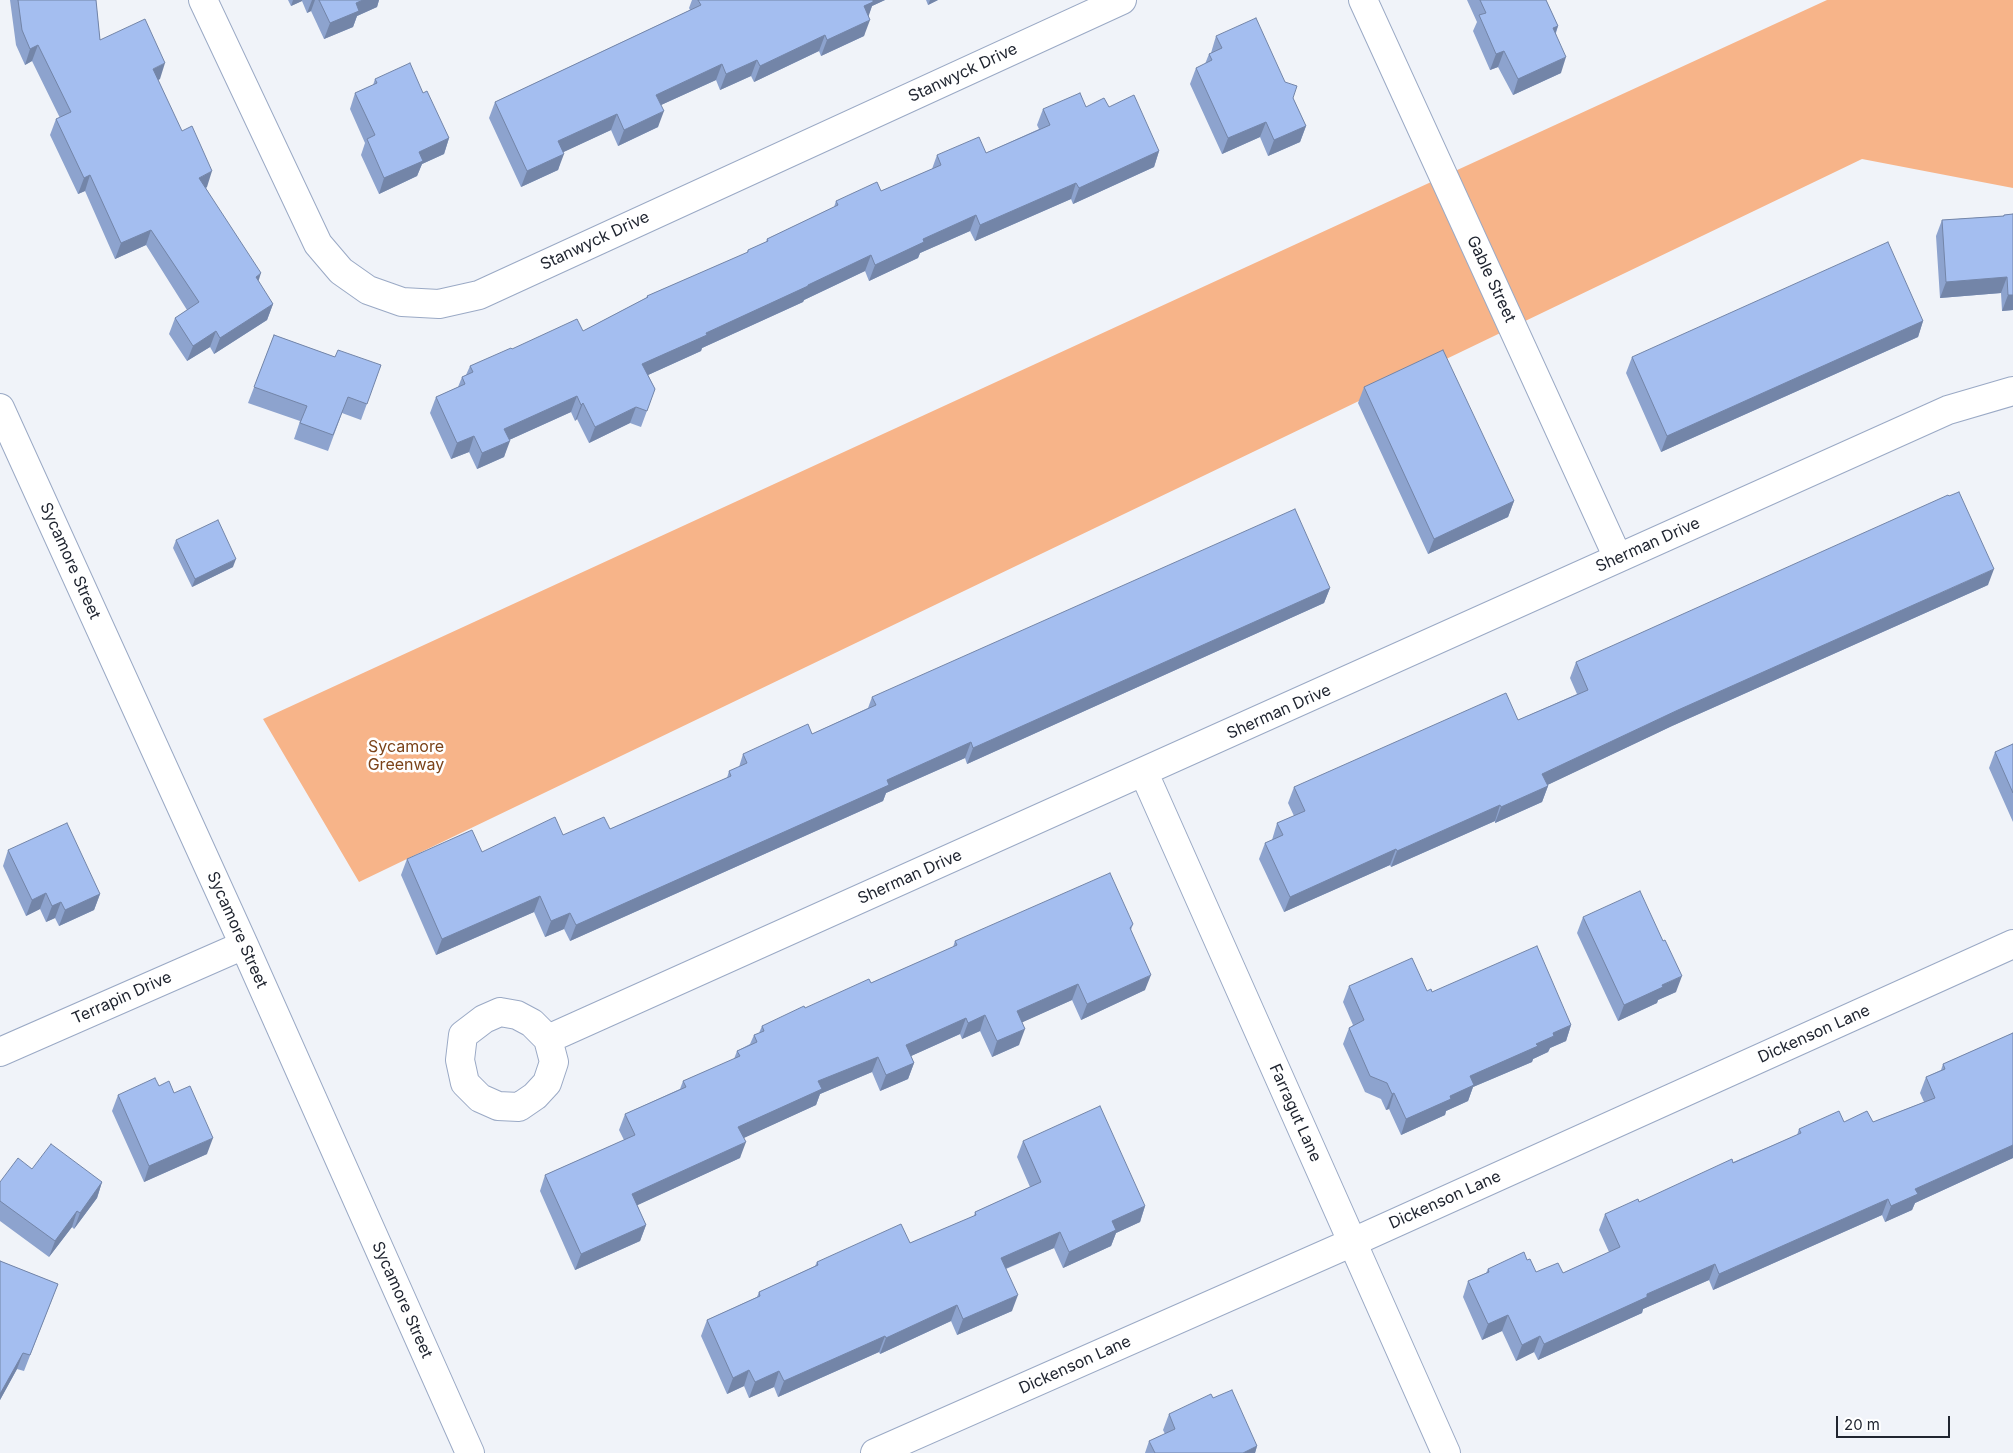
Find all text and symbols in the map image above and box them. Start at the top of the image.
street label: Stanwyck Drive [906,39,1020,107]
street label: Stanwyck Drive [538,207,652,275]
street label: Gable Street [1463,233,1519,325]
street label: Sycamore Street [36,500,104,622]
street label: Sherman Drive [1593,513,1703,577]
street label: Sherman Drive [1224,680,1334,744]
park label: Sycamore Greenway [368,737,444,775]
street label: Sherman Drive [855,845,965,909]
street label: Sycamore Street [203,869,271,991]
street label: Terrapin Drive [69,967,175,1029]
street label: Dickenson Lane [1755,1001,1873,1067]
street label: Farragut Lane [1265,1061,1325,1165]
street label: Dickenson Lane [1386,1167,1504,1233]
street label: Sycamore Street [368,1239,436,1361]
street label: Dickenson Lane [1016,1332,1134,1398]
scale bar [1838,1406,1952,1438]
text: 20 m [1844,1415,1880,1434]

